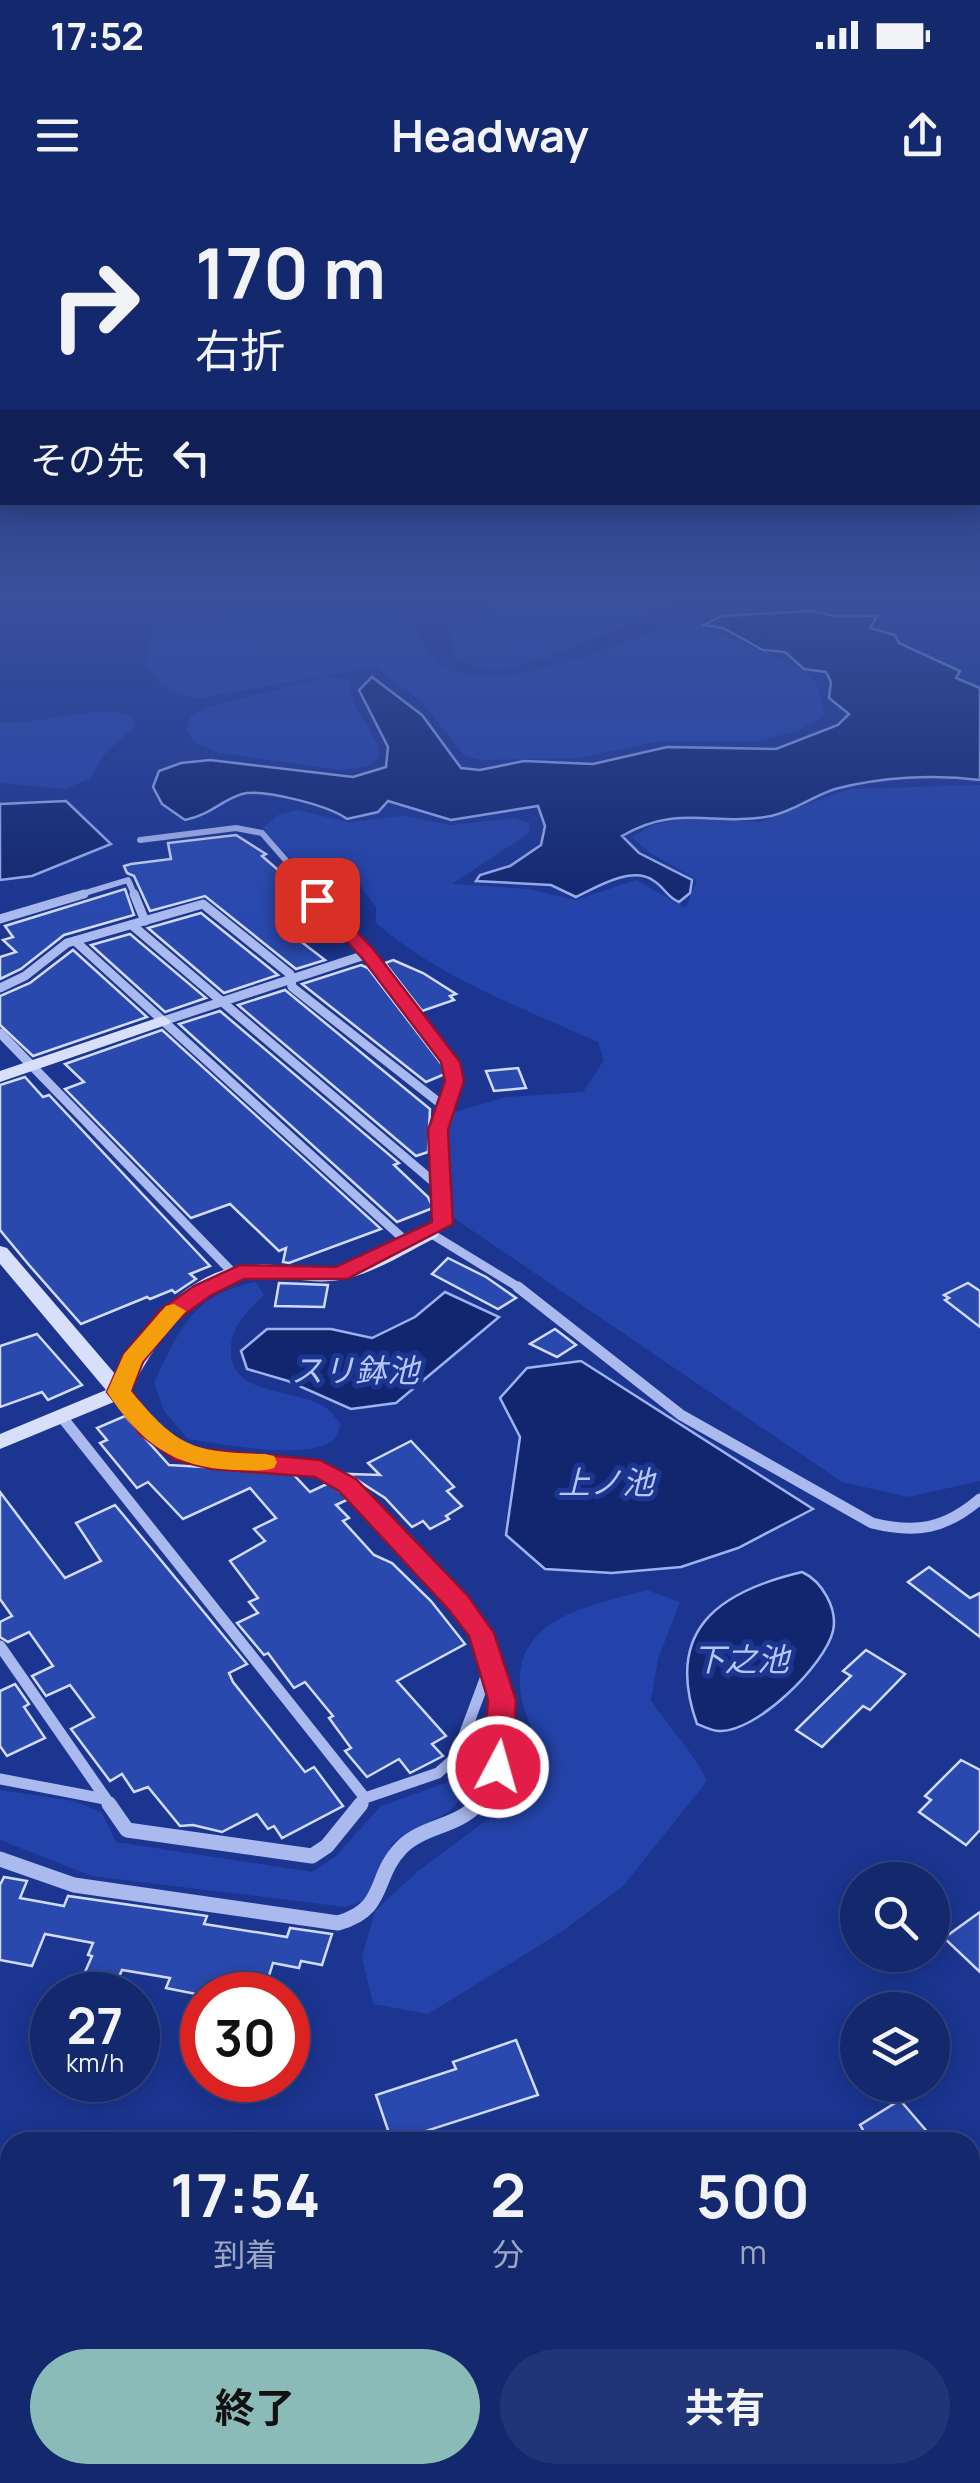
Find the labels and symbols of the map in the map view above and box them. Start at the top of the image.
pin [275,858,360,943]
water label: スリ鉢池 [291,1348,422,1392]
water label: 上ノ池 [558,1460,657,1504]
water label: 下之池 [693,1637,792,1681]
position arrow [446,1715,550,1819]
speed limit sign: 30 [180,1972,310,2102]

